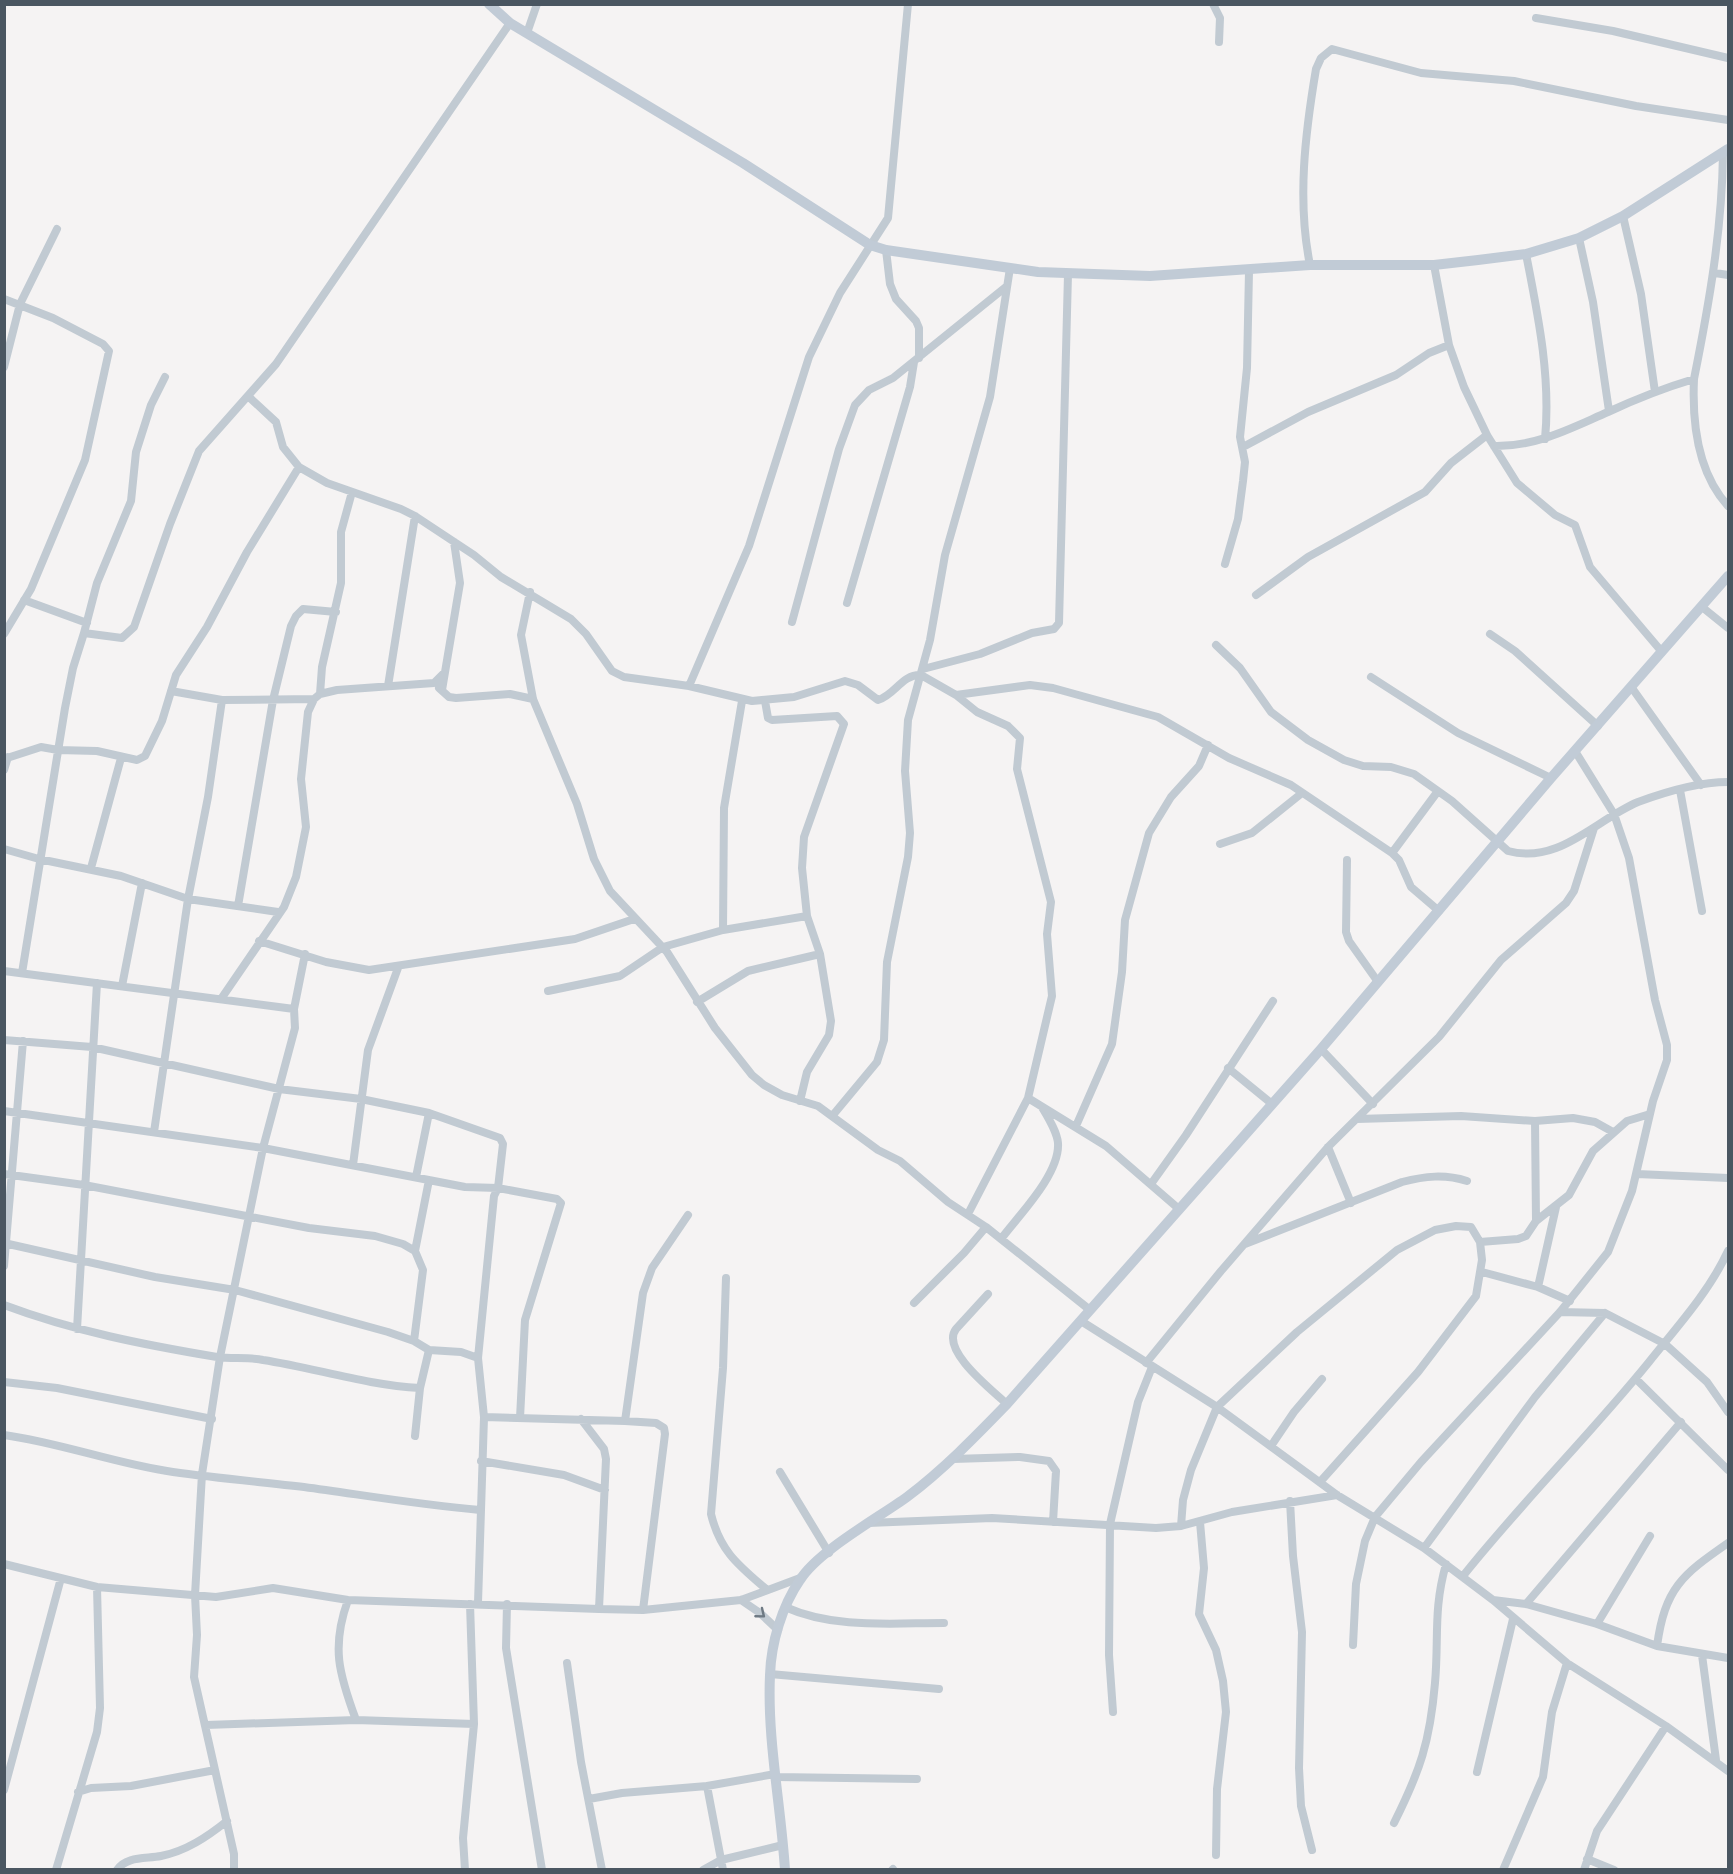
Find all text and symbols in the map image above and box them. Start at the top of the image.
one-way arrow [754,1606,765,1617]

